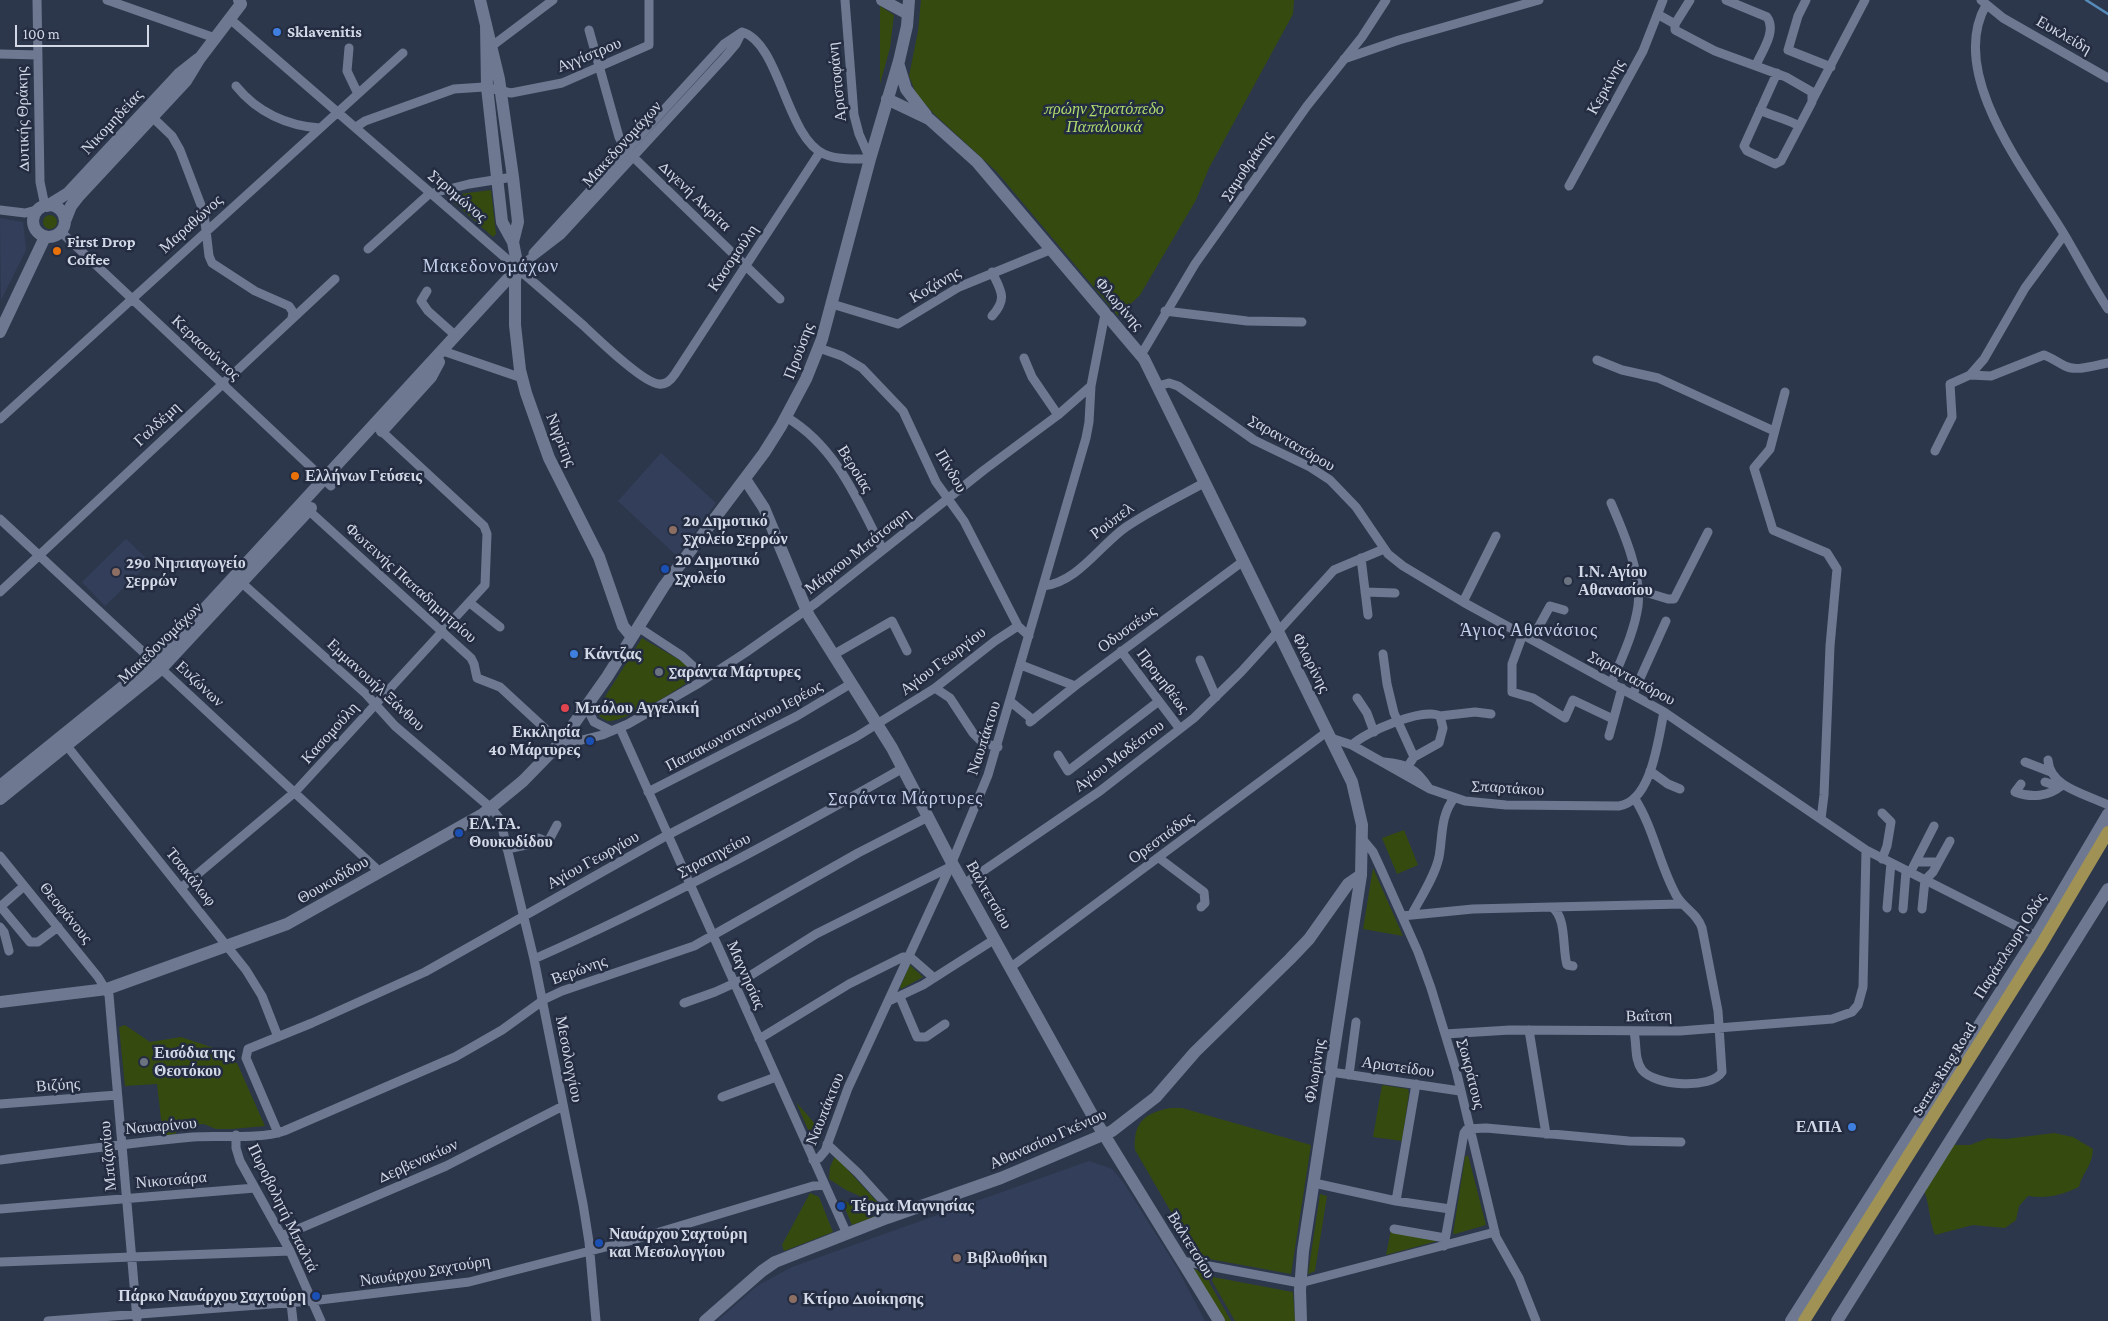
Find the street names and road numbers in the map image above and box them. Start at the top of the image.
street label: Ευκλείδη [2033,12,2095,58]
street label: Αγγίστρου [554,33,624,77]
street label: Αριστοφάνη [823,41,851,123]
street label: Κερκίνης [1583,56,1629,118]
street label: Δυτικής Θράκης [12,66,34,172]
street label: Νικομηδείας [77,86,147,158]
street label: Μακεδονομάχων [578,97,666,191]
street label: Σαμοθράκης [1217,128,1277,204]
street label: Διγενή Ακρίτα [655,157,735,235]
street label: Στρυμώνος [425,166,491,226]
street label: Μαραθώνος [155,191,227,257]
street label: Κασομούλη [704,221,762,295]
street label: Κοζάνης [906,263,964,307]
street label: Φλωρίνης [1091,273,1147,335]
street label: Κερασούντος [168,311,244,385]
street label: Προύσης [780,320,818,382]
street label: Γαλδέμη [130,398,184,450]
street label: Νιγρίτης [542,410,580,470]
street label: Σαρανταπόρου [1245,411,1339,475]
street label: Βεροίας [833,442,877,496]
street label: Πίνδου [931,446,971,496]
street label: Ρούπελ [1087,499,1137,543]
street label: Μάρκου Μπότσαρη [801,504,915,598]
street label: Φωτεινής Παπαδημητρίου [341,519,481,647]
street label: Μακεδονομάχων [114,598,206,688]
street label: Οδυσσέως [1094,601,1160,657]
street label: Αγίου Γεωργίου [896,622,990,700]
street label: Φλωρίνης [1288,630,1334,696]
street label: Εμμανουήλ Ξάνθου [323,635,429,735]
street label: Προμηθέως [1133,645,1193,717]
street label: Σαρανταπόρου [1585,646,1679,710]
street label: Ευζώνων [172,657,228,711]
street label: Παπακωνσταντίνου Ιερέως [662,676,826,776]
street label: Κασομούλη [297,698,363,768]
street label: Ναυπάκτου [963,699,1005,777]
street label: Αγίου Μοδέστου [1070,716,1168,796]
street label: Σπαρτάκου [1471,776,1545,800]
street label: Ορεστιάδος [1125,808,1197,868]
street label: Αγίου Γεωργίου [544,827,642,893]
street label: Στρατηγείου [674,829,754,881]
street label: Τσακάλωφ [162,844,220,910]
street label: Θουκυδίδου [294,852,372,908]
street label: Βαλτετσίου [962,858,1016,932]
street label: Θεοφάνους [35,878,97,948]
street label: Παράπλευρη Οδός [1970,889,2050,1003]
street label: Μαγνησίας [722,938,770,1012]
street label: Βερώνης [549,951,609,989]
street label: Βαΐτση [1625,1006,1673,1026]
street label: Μεσολογγίου [551,1014,587,1104]
street label: Serres Ring Road [1908,1019,1980,1119]
street label: Σωκράτους [1453,1037,1489,1111]
street label: Φλωρίνης [1300,1038,1330,1104]
street label: Αριστείδου [1360,1052,1436,1082]
street label: Ναυπάκτου [802,1070,848,1148]
street label: Βιζύης [35,1074,81,1096]
street label: Αθανασίου Γκένιου [986,1104,1110,1174]
street label: Ναυαρίνου [124,1113,198,1139]
street label: Μπιζανίου [95,1120,121,1192]
street label: Δερβενακίων [375,1135,461,1187]
street label: Πυροβολητή Μπαλτά [244,1141,322,1275]
street label: Νικοτσάρα [135,1167,207,1193]
street label: Βαλτετσίου [1163,1208,1219,1282]
street label: Ναυάρχου Σαχτούρη [358,1251,492,1291]

